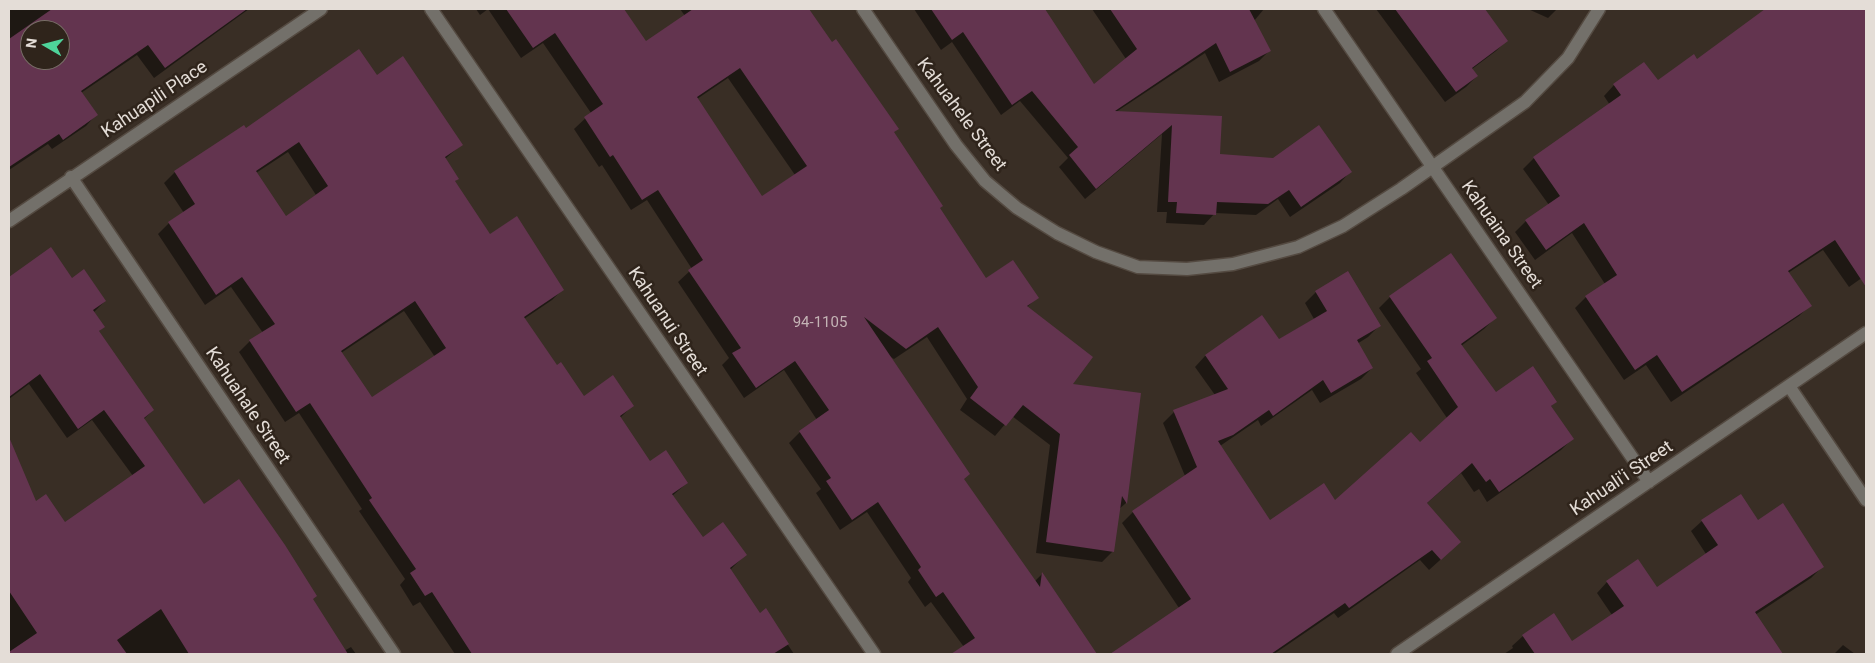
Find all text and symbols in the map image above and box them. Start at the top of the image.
north arrow [20,20,70,70]
text: N [23,37,40,49]
street label: Kahuahele Street [911,54,1011,176]
street label: Kahuapili Place [98,57,212,143]
street label: Kahuaina Street [1456,177,1546,293]
street label: Kahuanui Street [623,263,711,381]
house number: 94-1105 [793,314,847,332]
street label: Kahuahale Street [200,343,294,469]
street label: Kahuali'i Street [1567,437,1677,521]

